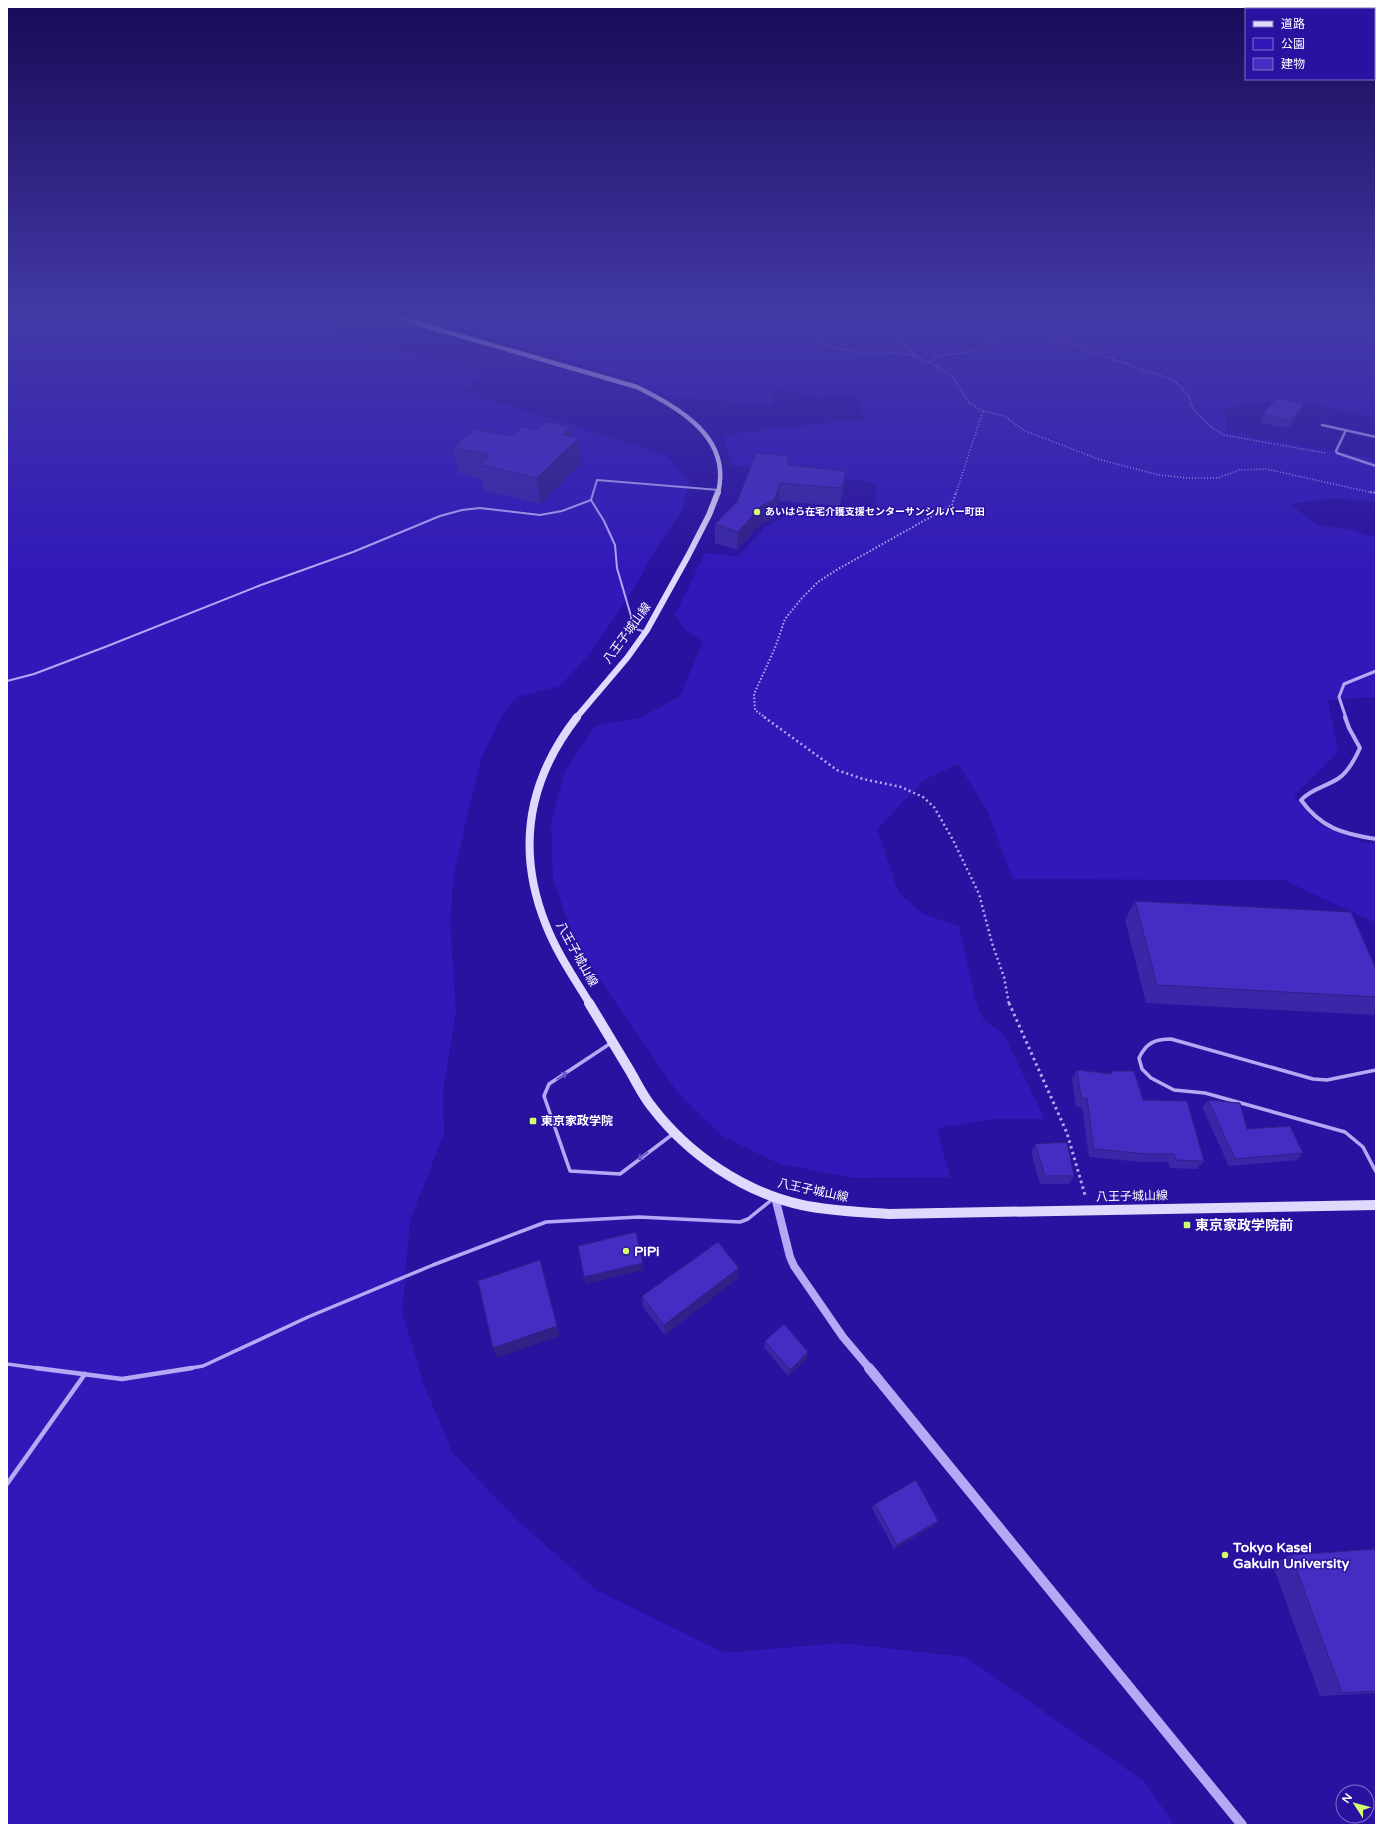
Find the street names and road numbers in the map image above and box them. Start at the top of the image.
street label: 八王子城山線 [600,600,654,666]
street label: 八王子城山線 [553,919,601,989]
street label: 八王子城山線 [776,1176,850,1204]
street label: 八王子城山線 [1096,1188,1168,1204]

